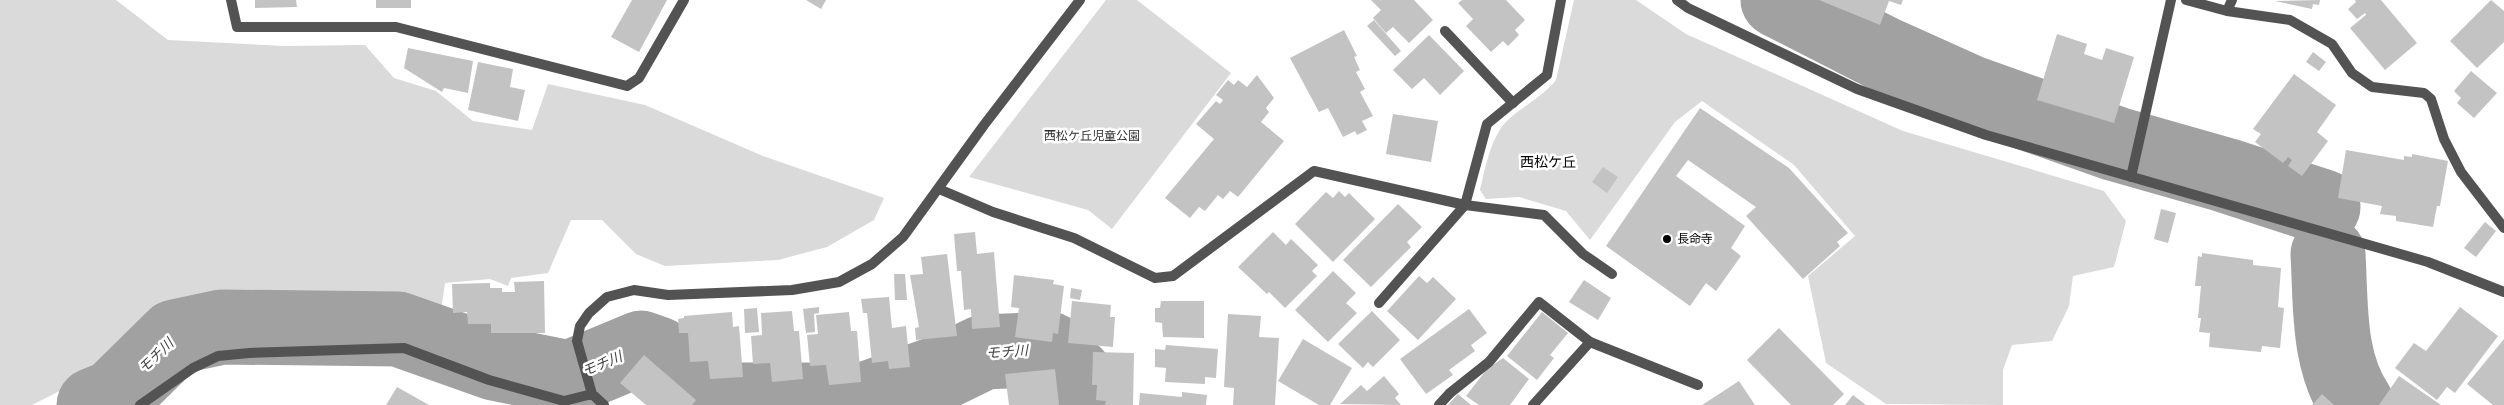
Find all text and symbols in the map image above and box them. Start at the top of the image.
park label: 西松ケ丘児童公園 [1044,128,1140,144]
district label: 西松ケ丘 [1520,153,1576,172]
place label: 長命寺 [1677,231,1713,247]
marker: 長命寺 [1661,233,1673,245]
water label: モチ川 [134,333,179,377]
water label: モチ川 [985,341,1031,363]
water label: モチ川 [579,346,627,381]

